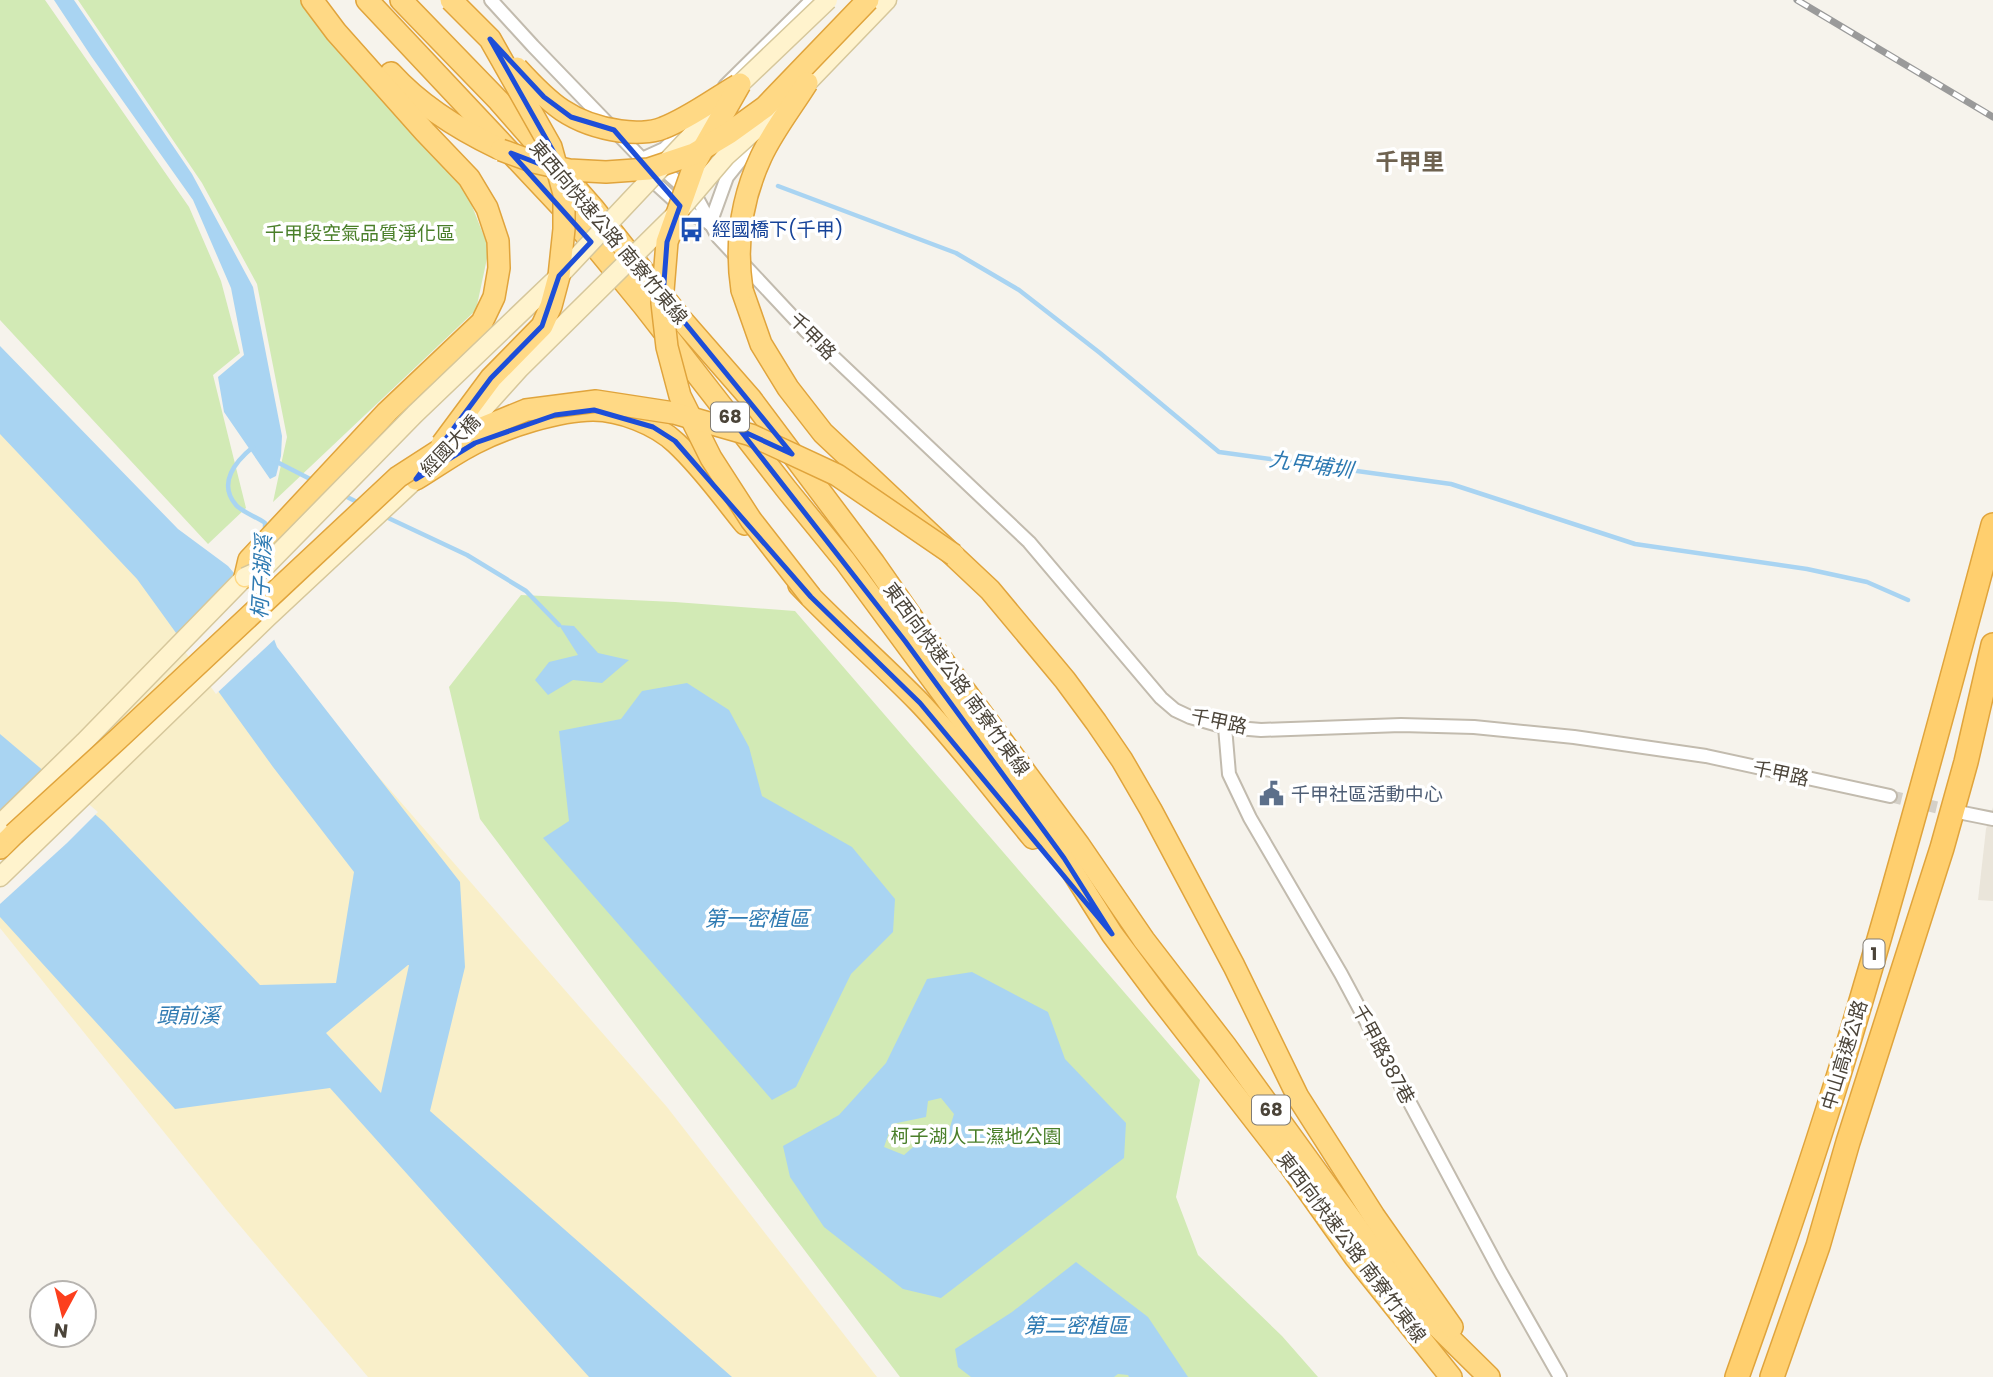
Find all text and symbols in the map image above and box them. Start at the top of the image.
street label: 東西向快速公路 南寮竹東線 [523,134,694,330]
district label: 千甲里 [1376,146,1445,178]
bus stop icon: 經國橋下(千甲) [678,215,706,243]
place label: 經國橋下(千甲) [712,216,843,243]
park label: 千甲段空氣品質淨化區 [265,220,455,247]
street label: 千甲路 [783,307,842,366]
road number: 68 [711,402,749,432]
street label: 經國大橋 [414,409,486,482]
water label: 九甲埔圳 [1267,444,1358,485]
water label: 柯子湖溪 [245,531,278,620]
street label: 東西向快速公路 南寮竹東線 [877,577,1036,782]
street label: 千甲路 [1188,702,1250,741]
street label: 千甲路 [1750,754,1812,793]
public building icon: 千甲社區活動中心 [1257,780,1285,808]
place label: 千甲社區活動中心 [1291,781,1443,808]
water label: 第一密植區 [705,904,812,933]
road number: 1 [1864,939,1884,968]
street label: 中山高速公路 [1815,997,1874,1114]
street label: 千甲路387巷 [1346,1000,1421,1109]
water label: 頭前溪 [157,1001,222,1030]
road number: 68 [1252,1096,1290,1125]
park label: 柯子湖人工濕地公園 [890,1123,1062,1150]
street label: 東西向快速公路 南寮竹東線 [1271,1146,1433,1348]
north arrow [28,1279,98,1349]
water label: 第二密植區 [1024,1311,1131,1340]
text: N [52,1316,70,1345]

